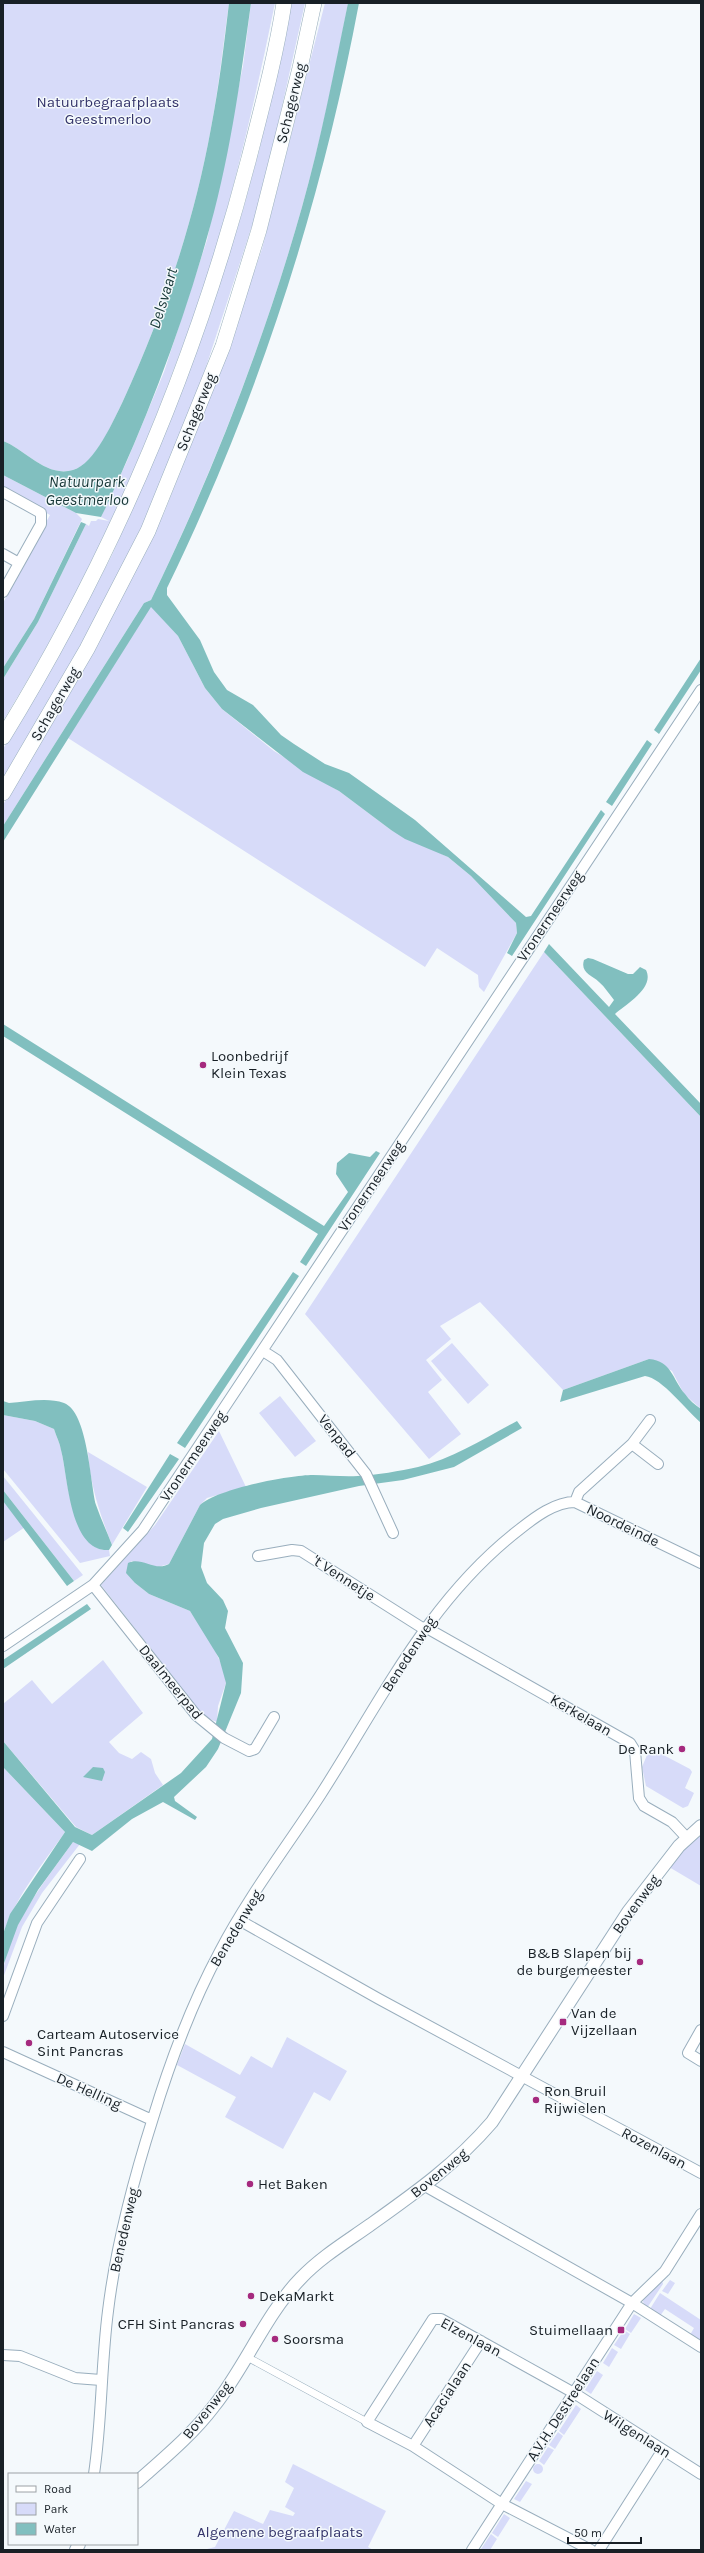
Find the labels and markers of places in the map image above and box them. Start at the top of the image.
place label: Loonbedrijf Klein Texas [211,1047,289,1082]
marker: Loonbedrijf Klein Texas [198,1060,208,1070]
place label: De Rank [618,1740,674,1758]
marker: De Rank [677,1744,687,1754]
place label: B&B Slapen bij de burgemeester [516,1944,633,1979]
marker: B&B Slapen bij de burgemeester [635,1957,645,1967]
place label: Van de Vijzellaan [571,2004,637,2039]
marker: Van de Vijzellaan [558,2017,568,2027]
place label: Carteam Autoservice Sint Pancras [37,2025,179,2060]
marker: Carteam Autoservice Sint Pancras [24,2038,34,2048]
place label: Ron Bruil Rijwielen [544,2082,607,2117]
marker: Ron Bruil Rijwielen [531,2095,541,2105]
place label: Het Baken [258,2175,328,2193]
marker: Het Baken [245,2179,255,2189]
place label: DekaMarkt [259,2287,334,2305]
marker: DekaMarkt [246,2291,256,2301]
place label: CFH Sint Pancras [118,2315,235,2333]
marker: CFH Sint Pancras [238,2319,248,2329]
place label: Stuimellaan [529,2321,613,2339]
marker: Stuimellaan [616,2325,626,2335]
place label: Soorsma [283,2330,344,2348]
marker: Soorsma [270,2334,280,2344]

